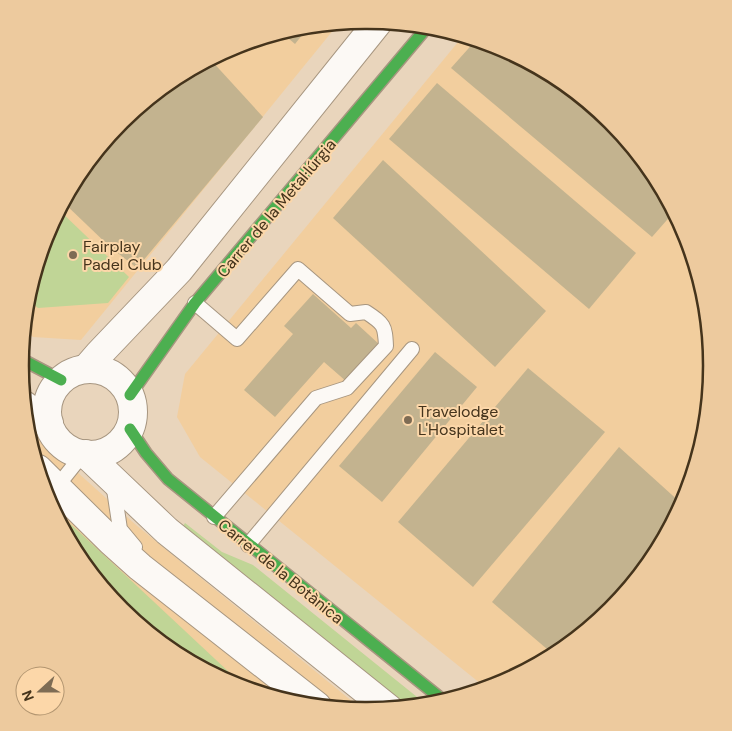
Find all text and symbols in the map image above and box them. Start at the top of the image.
street label: Carrer de la Metal·lúrgia [212,135,341,282]
place label: Fairplay Padel Club [83,236,162,275]
marker: Fairplay Padel Club [67,249,79,261]
place label: Travelodge L'Hospitalet [418,401,504,440]
marker: Travelodge L'Hospitalet [402,414,414,426]
street label: Carrer de la Botànica [214,514,348,628]
north arrow [15,666,65,716]
text: N [18,688,38,704]

